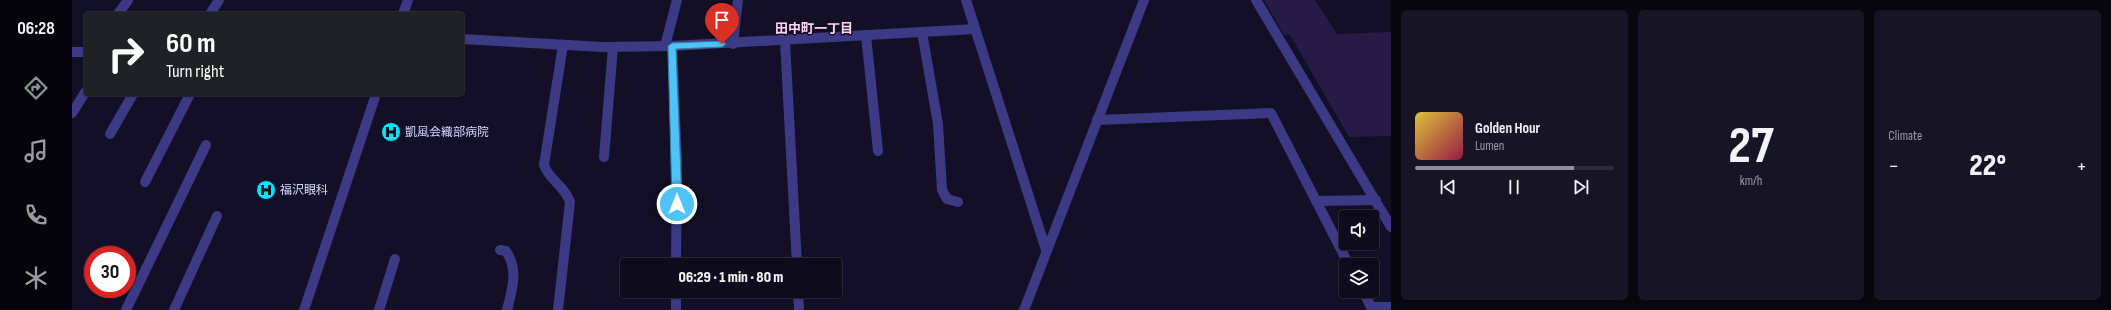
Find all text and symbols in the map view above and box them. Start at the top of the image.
pin [705,3,739,44]
icon: arrive [711,9,733,31]
text: 06:28 [17,18,55,39]
district label: 田中町一丁目 [775,21,853,37]
text: 60 m [166,27,215,60]
icon: right [100,28,152,80]
text: Turn right [166,61,224,82]
icon: directions [22,74,50,102]
text: 27 [1728,115,1774,178]
text: Golden Hour [1475,119,1540,138]
hospital icon: 凱風会織部病院 [380,121,402,143]
place label: 凱風会織部病院 [405,125,489,140]
text: Climate [1888,128,1922,144]
icon: music [22,137,50,165]
text: Lumen [1475,138,1504,154]
text: 22° [1969,148,2006,184]
text: − [1888,153,1899,180]
text: + [2076,153,2087,180]
text: km/h [1740,173,1762,189]
icon: previous [1437,176,1459,198]
icon: pause [1503,176,1525,198]
icon: next [1570,176,1592,198]
hospital icon: 福沢眼科 [255,179,277,201]
place label: 福沢眼科 [280,183,328,198]
position arrow [656,183,698,225]
icon: phone [22,201,50,229]
map controls [1339,210,1379,298]
button: sound [1339,210,1379,250]
speed limit sign: 30 [84,246,136,298]
button: layers [1339,258,1379,298]
icon: climate [22,264,50,292]
text: 06:29 · 1 min · 80 m [679,268,783,287]

